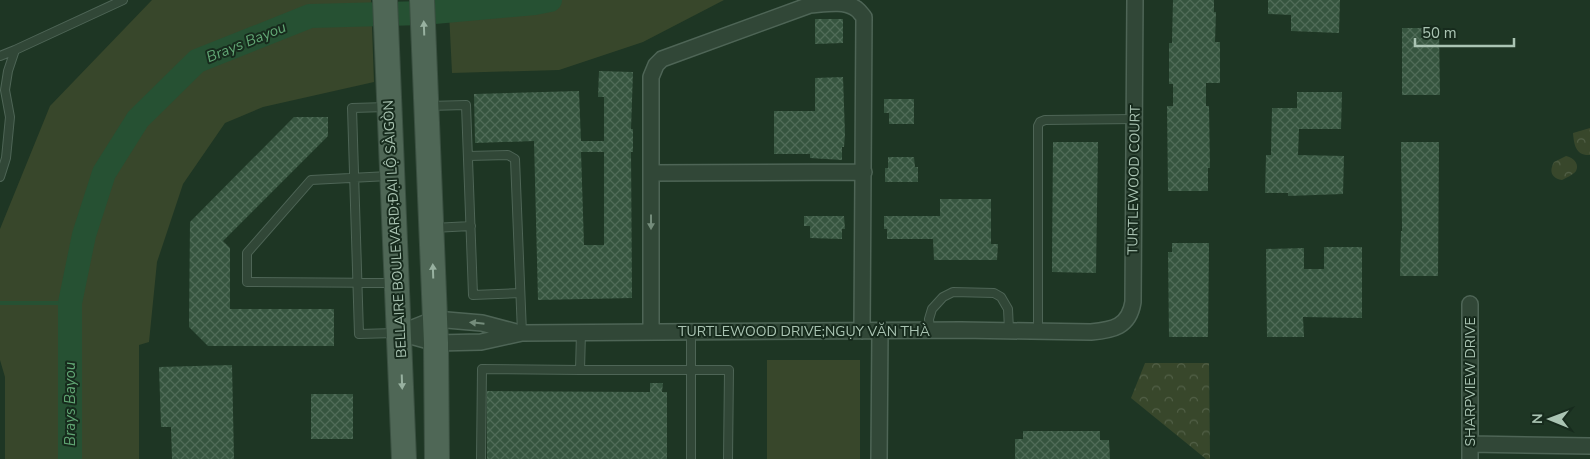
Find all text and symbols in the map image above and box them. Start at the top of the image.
scale bar [1415,15,1514,47]
water label: Brays Bayou [203,17,289,67]
one-way arrow [419,20,427,36]
text: 50 m [1422,23,1457,43]
street label: BELLAIRE BOULEVARD;ĐẠI LỘ SÀIGÒN [379,100,411,358]
street label: TURTLEWOOD COURT [1123,104,1145,255]
one-way arrow [647,214,655,230]
one-way arrow [429,262,437,278]
street label: SHARPVIEW DRIVE [1461,317,1480,447]
one-way arrow [468,319,484,327]
street label: TURTLEWOOD DRIVE;NGỤY VĂN THÀ [678,322,930,341]
water label: Brays Bayou [60,362,80,446]
one-way arrow [398,374,406,390]
north arrow [1525,394,1575,444]
text: N [1528,413,1547,424]

